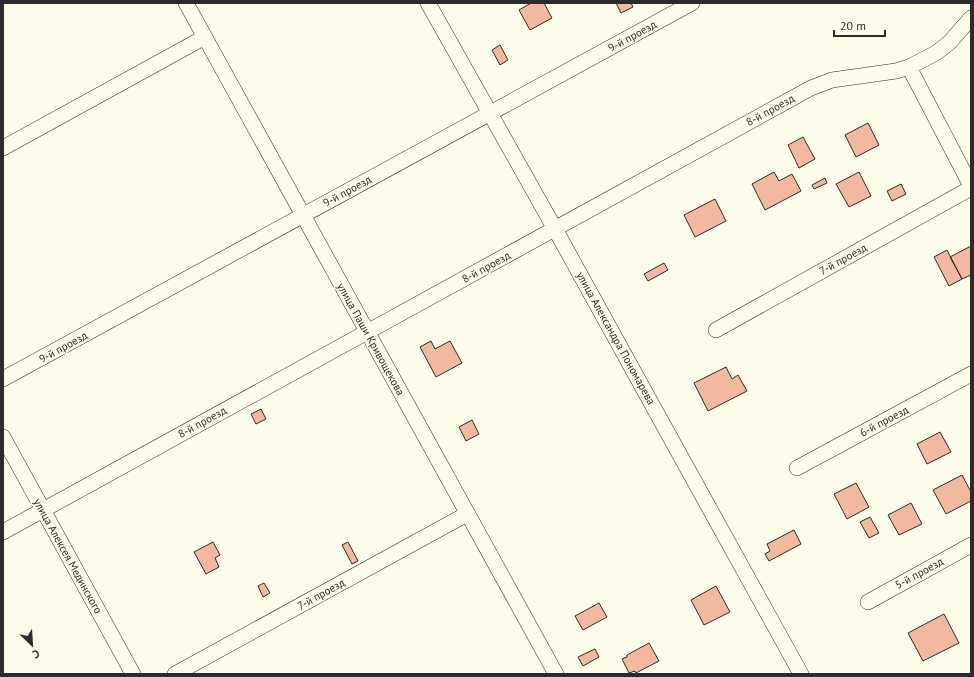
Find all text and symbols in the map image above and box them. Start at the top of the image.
scale bar [834,12,885,38]
street label: 9-й проезд [605,17,659,55]
text: 20 m [840,18,866,33]
street label: 8-й проезд [743,91,797,129]
street label: 9-й проезд [320,172,374,210]
street label: 7-й проезд [817,240,869,278]
street label: 8-й проезд [459,248,513,286]
street label: улица Александра Пономарева [574,269,658,407]
street label: улица Паши Кривощекова [334,280,408,398]
street label: 9-й проезд [36,328,90,366]
street label: 6-й проезд [857,402,911,440]
street label: 8-й проезд [175,403,229,441]
street label: улица Алексея Мединского [31,496,106,616]
street label: 5-й проезд [892,554,946,592]
street label: 7-й проезд [295,575,347,613]
north arrow [12,625,52,665]
text: С [30,646,42,662]

